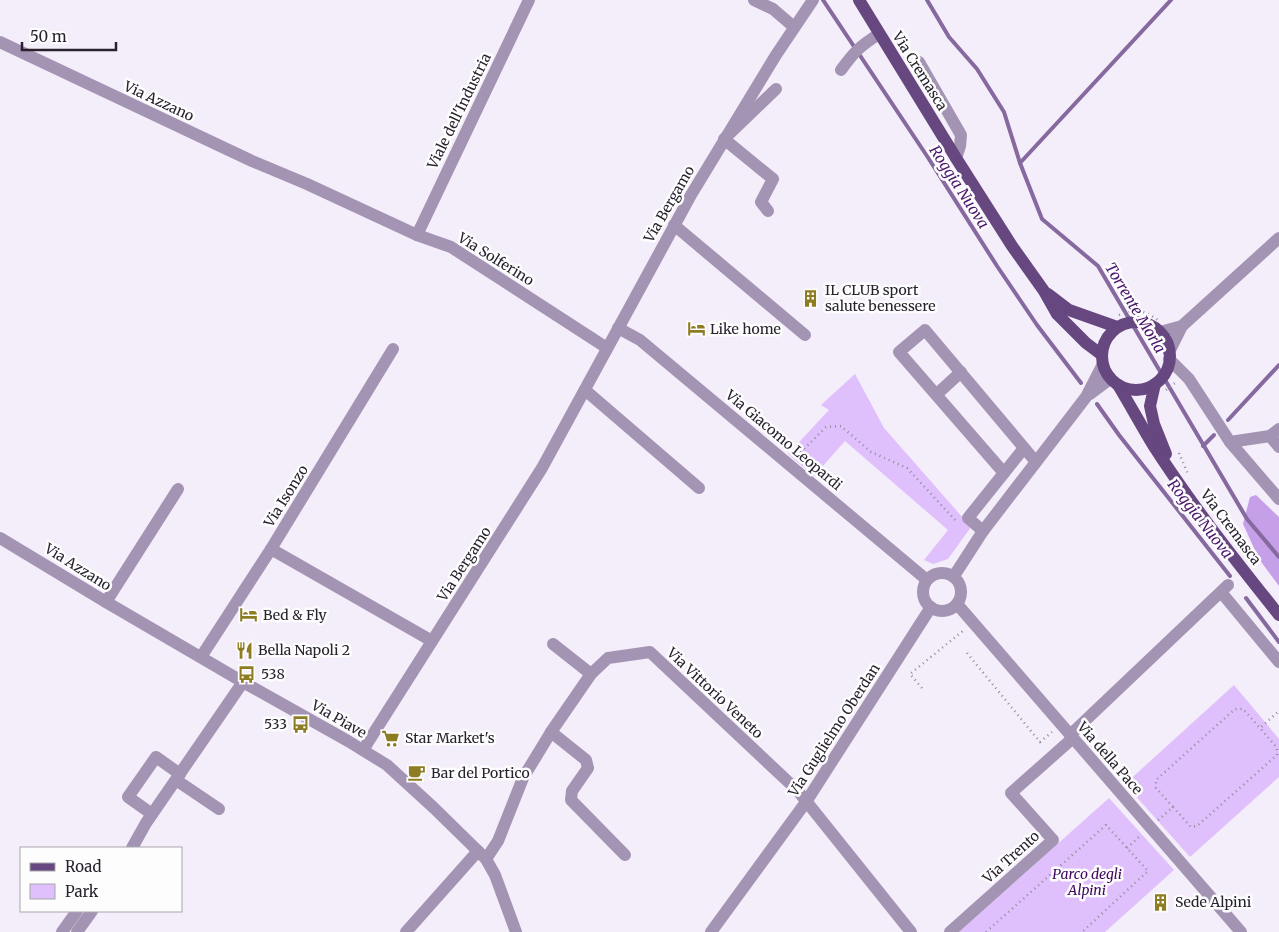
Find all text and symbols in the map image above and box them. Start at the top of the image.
scale bar [22,20,116,52]
text: 50 m [30,27,67,46]
street label: Via Cremasca [888,27,952,114]
street label: Viale dell'Industria [423,50,495,173]
street label: Via Azzano [120,77,197,125]
water label: Roggia Nuova [925,142,993,232]
street label: Via Bergamo [639,162,698,246]
street label: Via Solferino [454,228,537,289]
water label: Torrente Morla [1101,259,1170,356]
place label: IL CLUB sport salute benessere [825,281,935,315]
building icon: IL CLUB sport salute benessere [801,288,821,308]
hotel icon: Like home [686,319,706,339]
place label: Like home [710,320,781,338]
street label: Via Giacomo Leopardi [721,385,846,494]
street label: Via Isonzo [259,462,312,531]
water label: Roggia Nuova [1164,475,1237,562]
street label: Via Cremasca [1196,485,1265,569]
street label: Via Bergamo [433,523,495,606]
street label: Via Azzano [41,539,115,595]
hotel icon: Bed & Fly [239,605,259,625]
place label: Bed & Fly [263,606,328,624]
restaurant icon: Bella Napoli 2 [234,640,254,660]
place label: Bella Napoli 2 [258,641,350,659]
street label: Via Vittorio Veneto [662,643,767,742]
street label: Via Guglielmo Oberdan [784,660,884,801]
bus stop icon: 538 [237,664,257,684]
place label: 538 [261,665,285,683]
street label: Via Piave [307,696,370,742]
bus stop icon: 533 [291,714,311,734]
place label: 533 [264,715,287,733]
street label: Via della Pace [1073,717,1146,798]
supermarket icon: Star Market's [381,728,401,748]
place label: Star Market's [405,729,495,747]
cafe icon: Bar del Portico [407,763,427,783]
place label: Bar del Portico [431,764,530,782]
street label: Via Trento [978,827,1043,888]
legend [20,847,182,912]
text: Road [65,857,101,876]
park label: Parco degli Alpini [1052,865,1122,899]
text: Park [65,882,99,901]
building icon: Sede Alpini [1151,892,1171,912]
place label: Sede Alpini [1175,893,1252,911]

